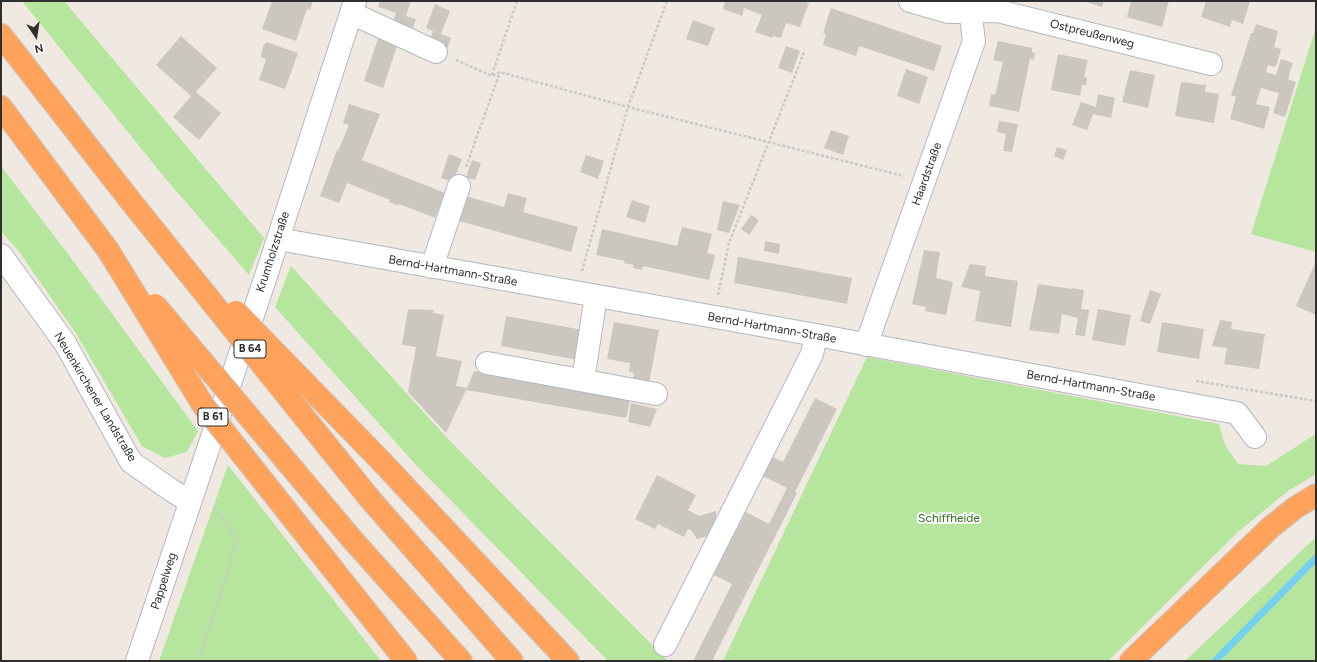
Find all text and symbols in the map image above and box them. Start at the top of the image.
north arrow [16,16,56,56]
street label: Ostpreußenweg [1048,17,1136,51]
text: N [33,41,44,55]
street label: Haardstraße [909,141,945,207]
street label: Krumholzstraße [253,210,293,294]
street label: Bernd-Hartmann-Straße [387,253,519,289]
street label: Bernd-Hartmann-Straße [706,310,838,346]
street label: Neuenkirchener Landstraße [51,330,139,464]
road number: B 64 [234,340,266,358]
street label: Bernd-Hartmann-Straße [1025,368,1157,404]
road number: B 61 [198,408,228,426]
park label: Schiffheide [918,511,980,525]
street label: Pappelweg [148,551,180,611]

